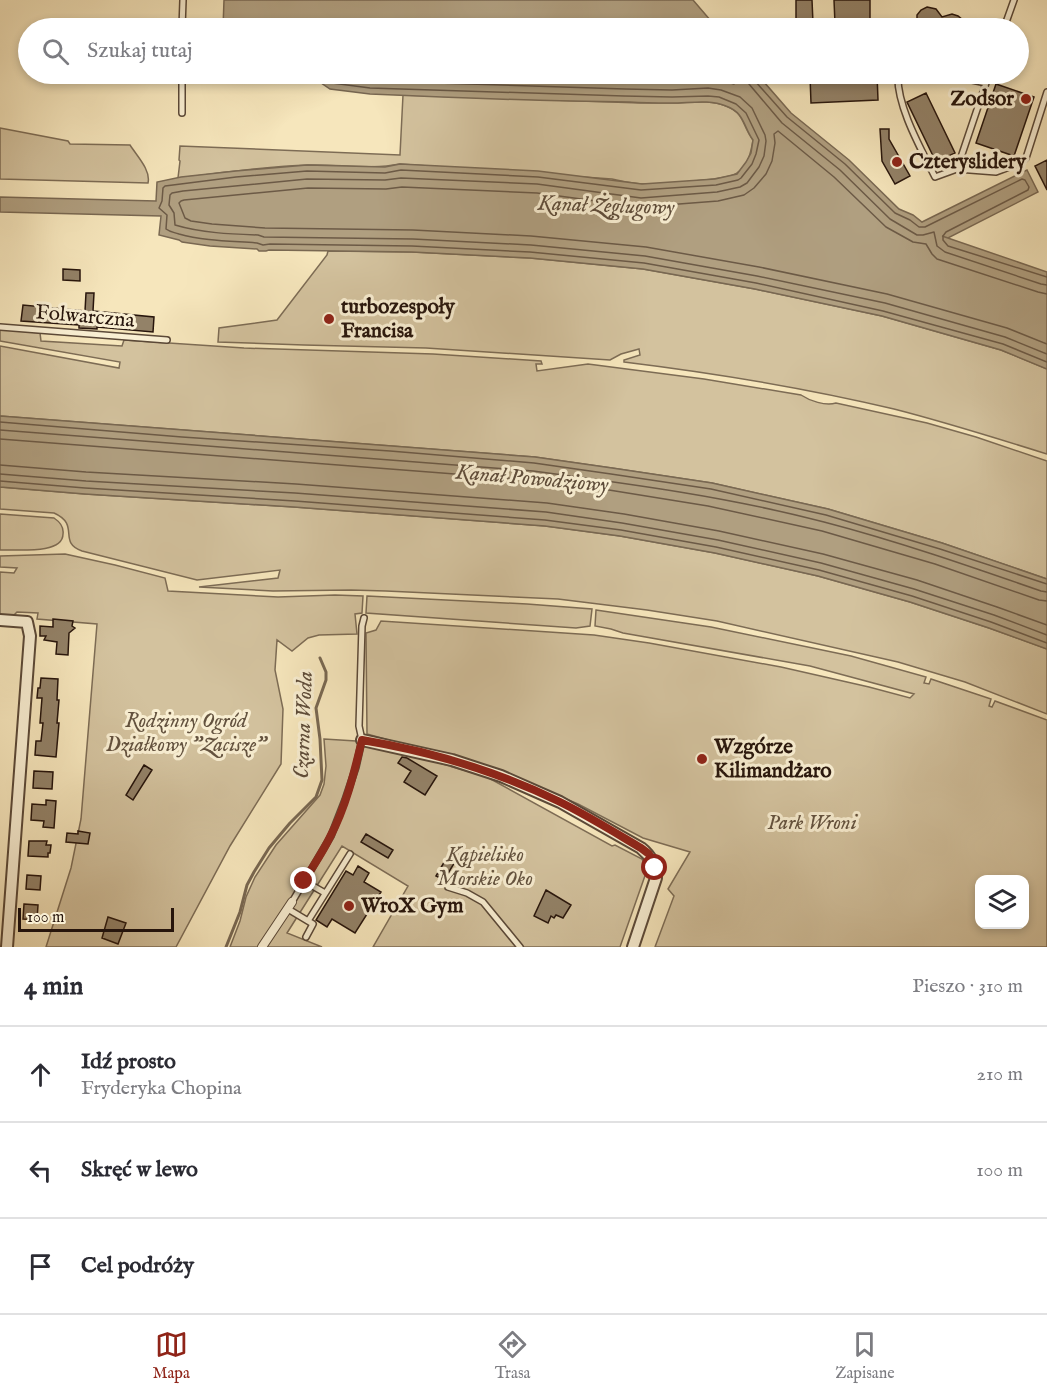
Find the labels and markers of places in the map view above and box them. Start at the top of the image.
place label: Zodsor [950,86,1014,113]
marker: Zodsor [1019,92,1033,106]
place label: Czteryslidery [909,149,1027,176]
marker: Czteryslidery [890,155,904,169]
place label: turbozespoły Francisa [340,294,456,345]
marker: turbozespoły Francisa [322,312,336,326]
place label: Wzgórze Kilimandżaro [713,734,832,785]
marker: Wzgórze Kilimandżaro [695,752,709,766]
place label: WroX Gym [360,893,464,920]
marker: WroX Gym [342,899,356,913]

